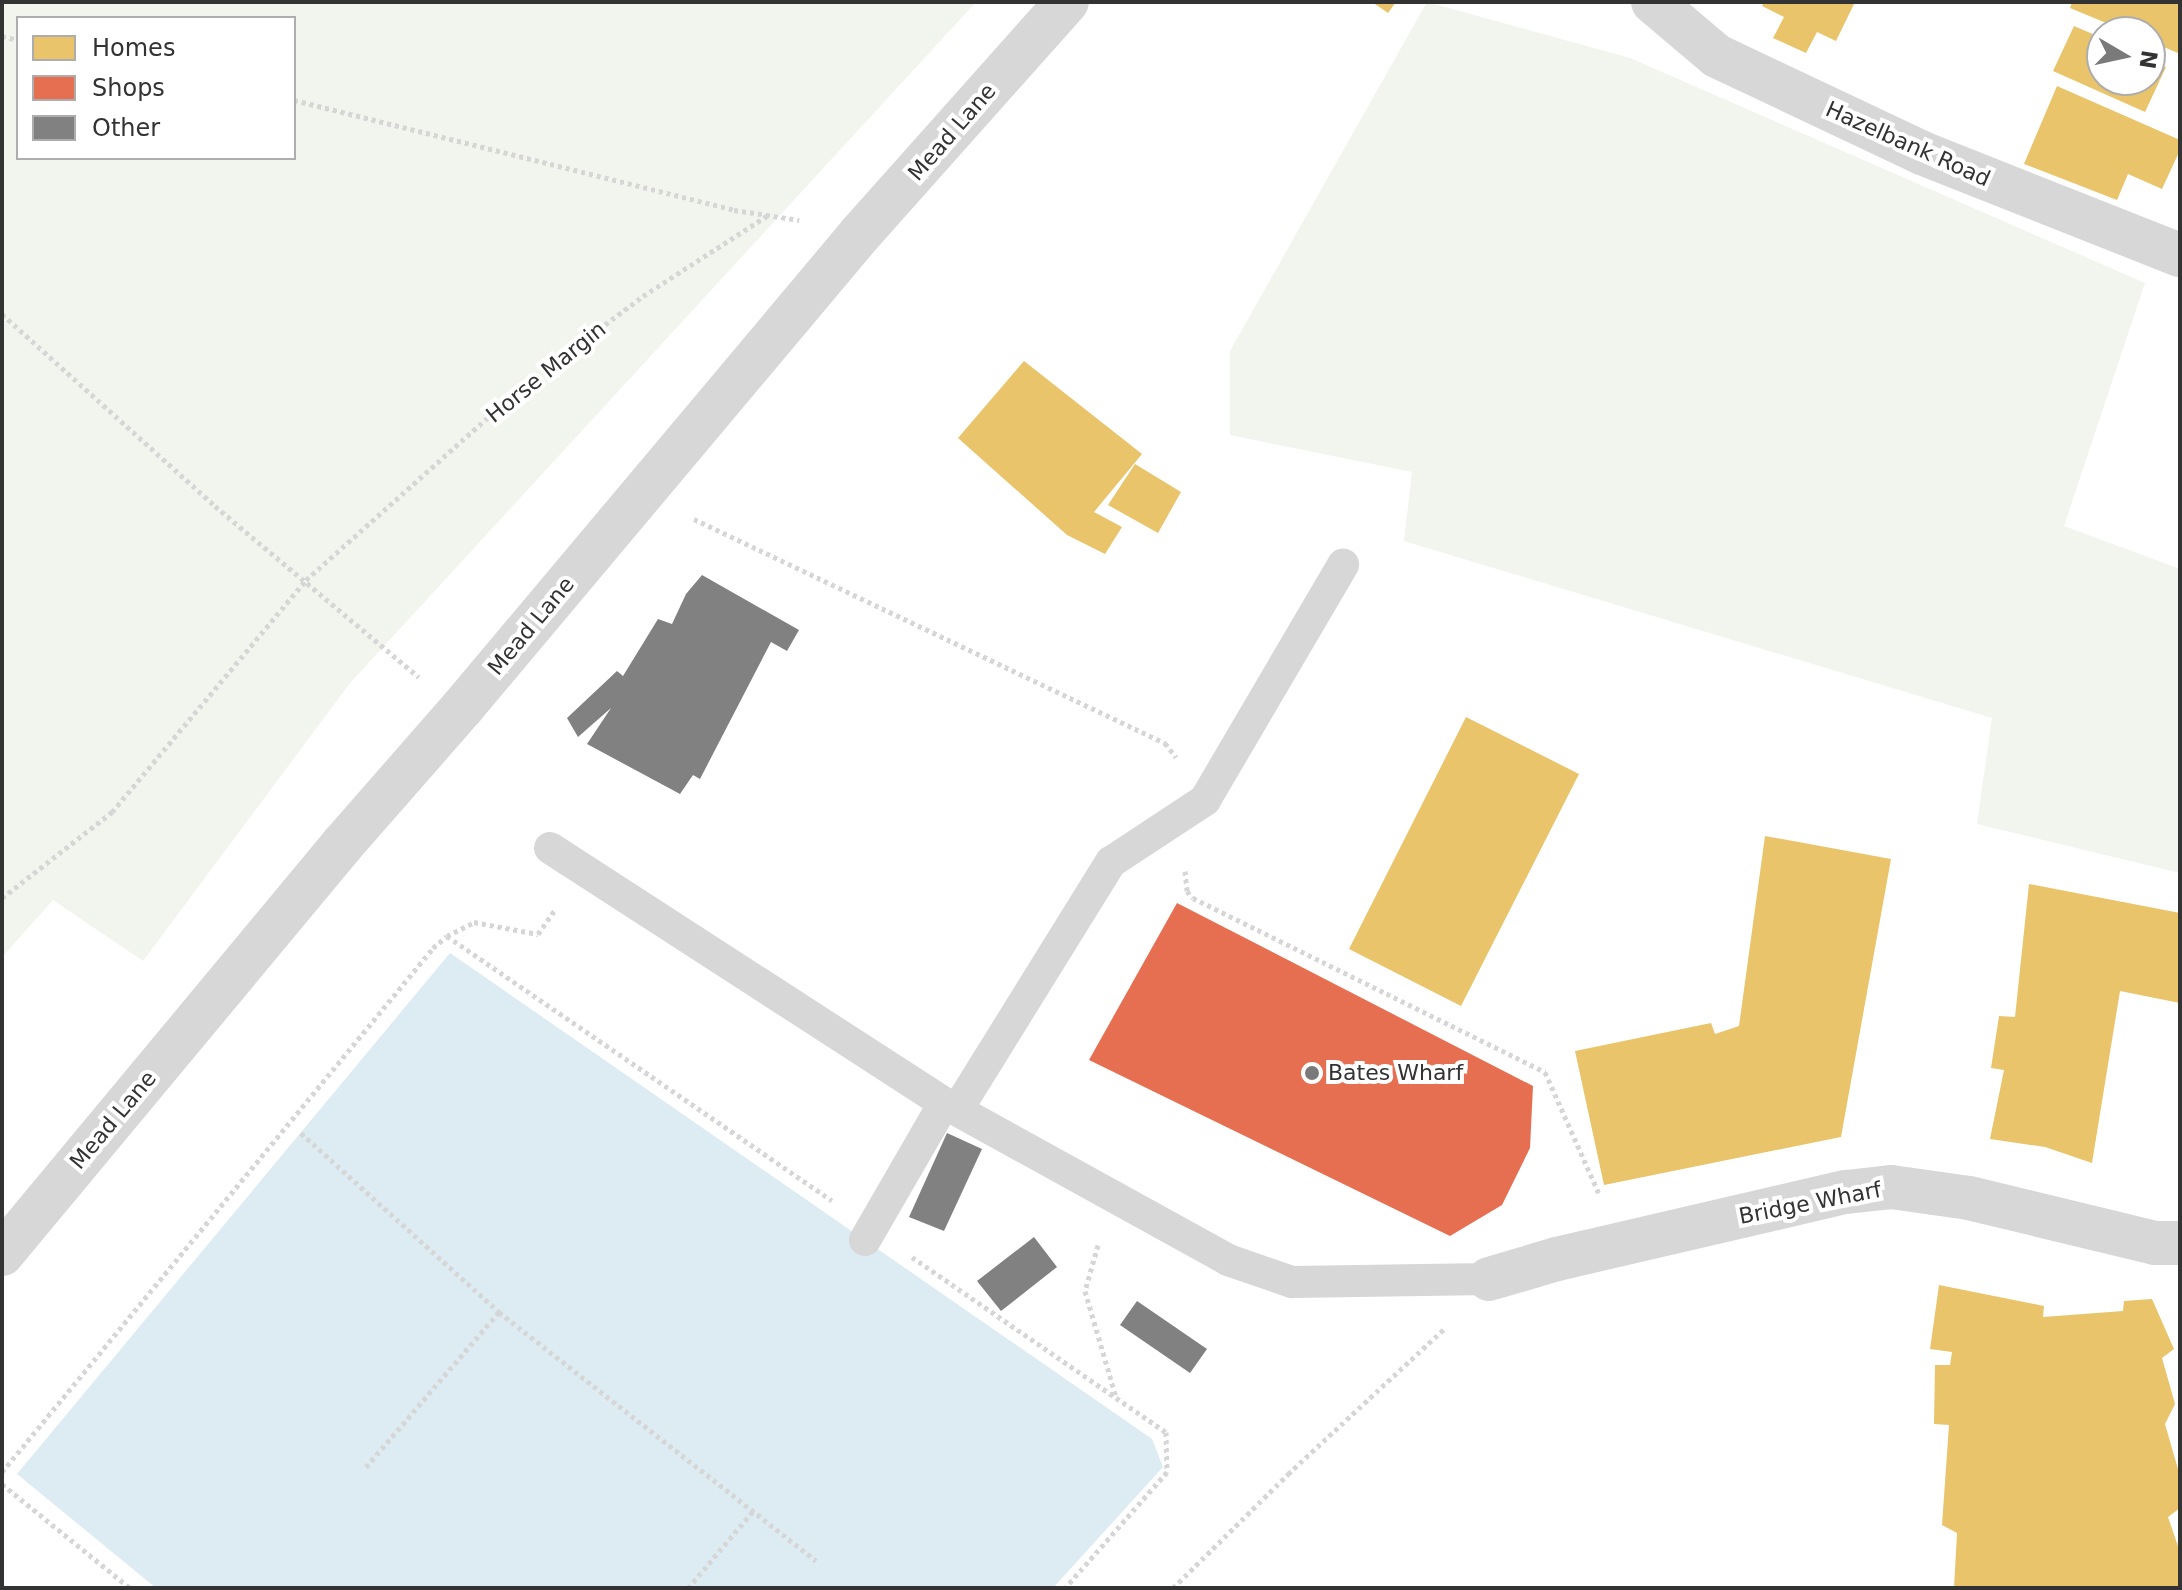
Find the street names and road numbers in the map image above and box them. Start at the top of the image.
street label: Mead Lane [903,78,1001,186]
street label: Hazelbank Road [1822,96,1994,192]
street label: Horse Margin [481,316,611,428]
street label: Mead Lane [482,571,580,681]
street label: Mead Lane [64,1065,162,1175]
street label: Bridge Wharf [1736,1176,1884,1230]

